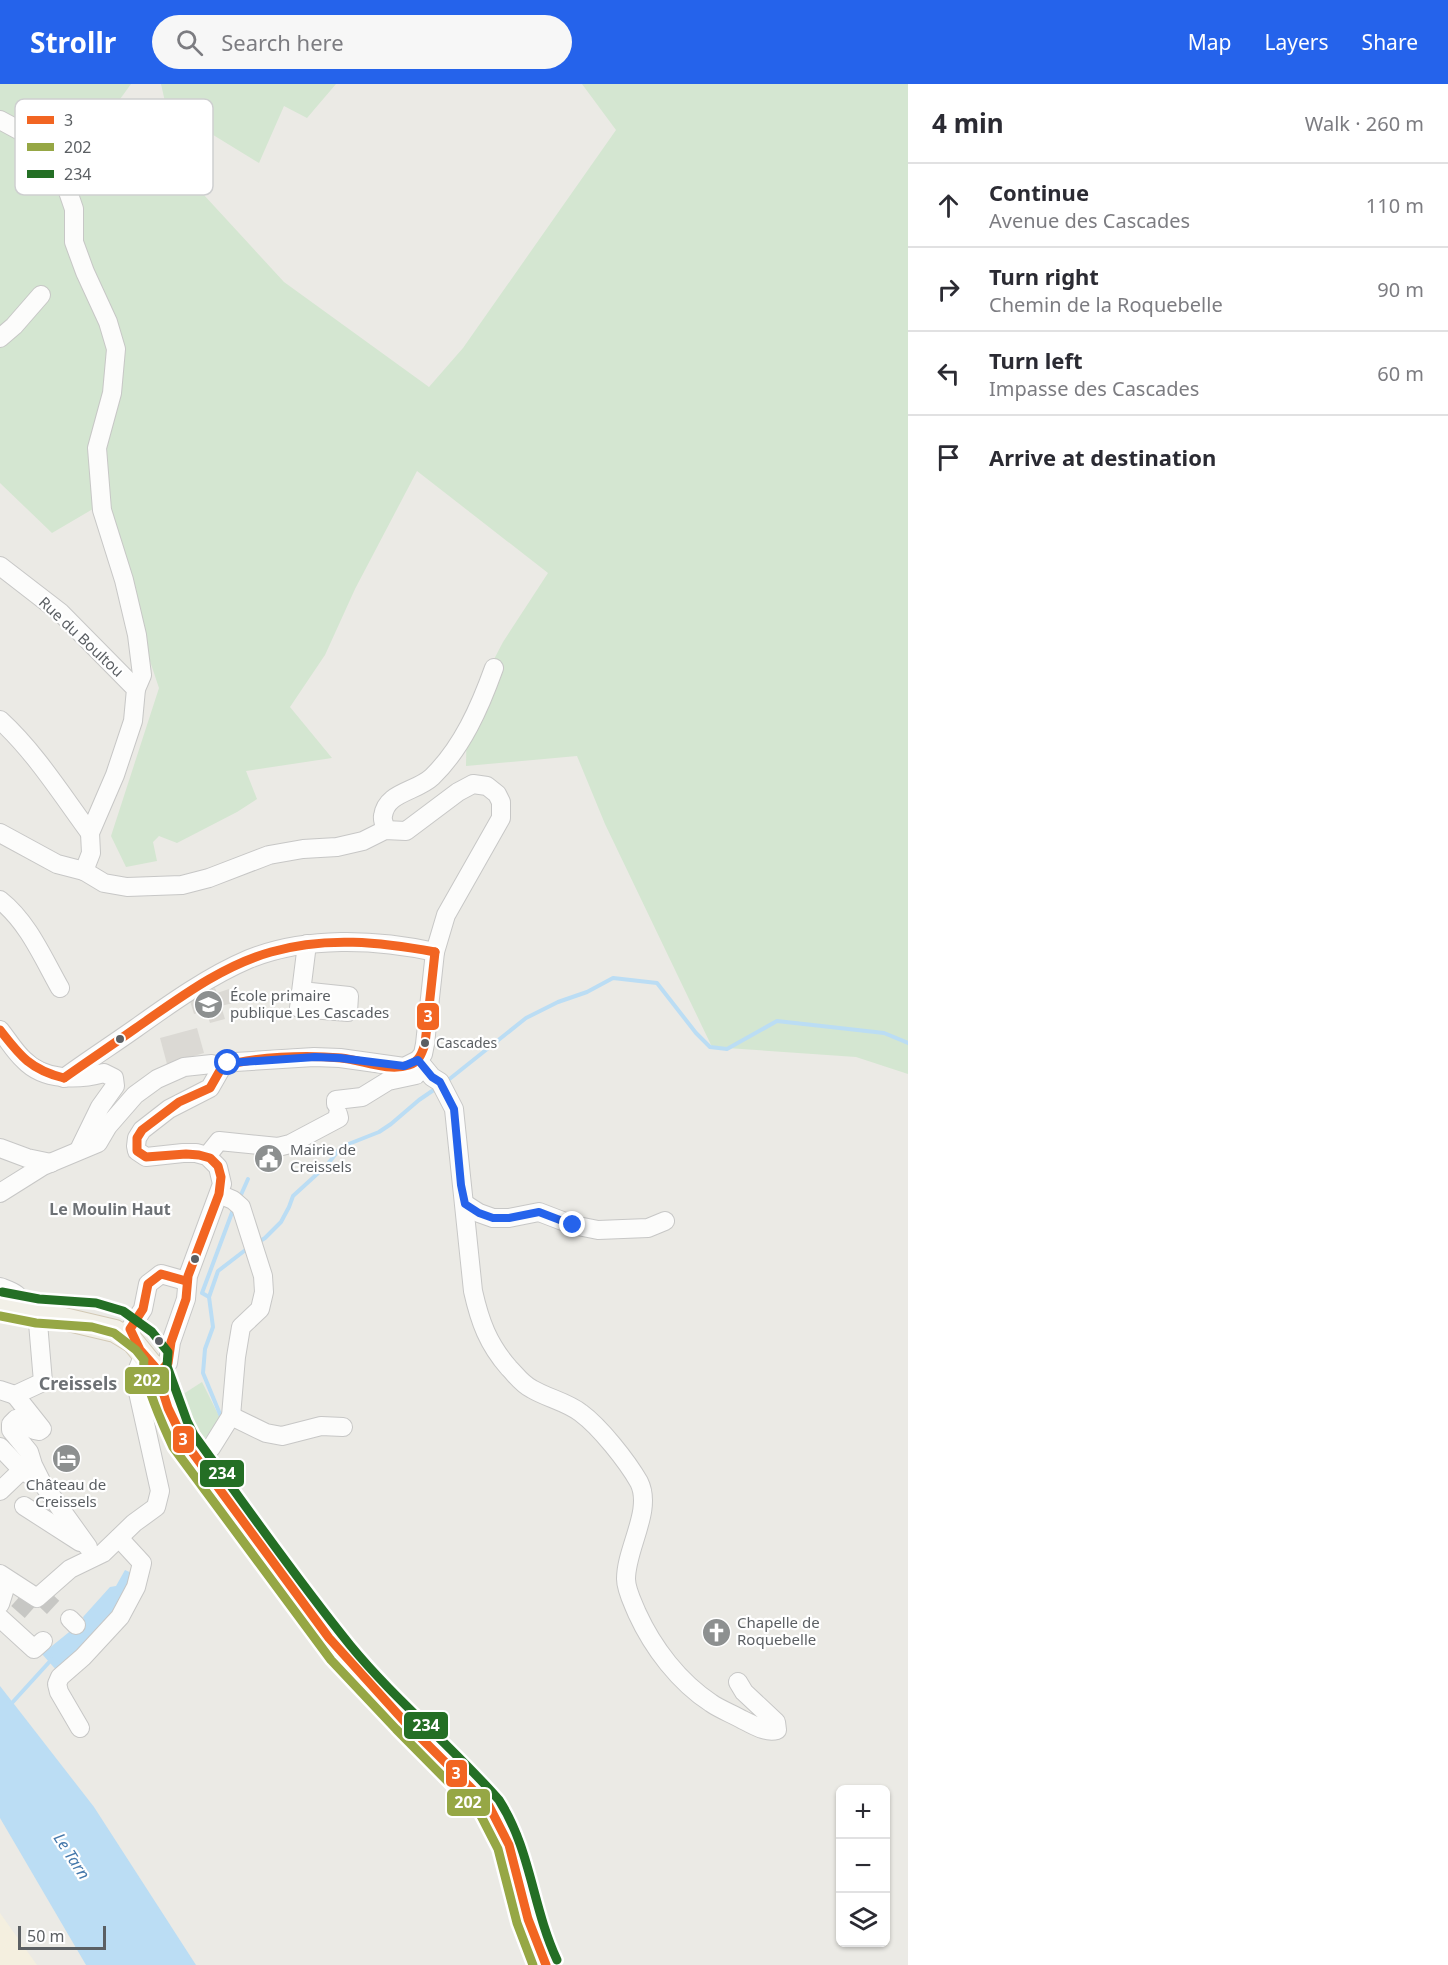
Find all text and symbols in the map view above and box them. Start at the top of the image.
search box [152,15,572,69]
text: Strollr [30,23,116,61]
icon: search [173,26,206,59]
text: Search here [221,27,344,57]
text: Map [1188,28,1232,56]
text: Layers [1265,28,1329,56]
text: Share [1362,28,1418,56]
legend [15,99,213,195]
text: 4 min [932,105,1004,141]
text: 3 [64,109,73,131]
text: Walk · 260 m [1305,110,1424,137]
text: 202 [64,136,91,158]
text: 234 [64,163,91,185]
text: Continue [989,177,1089,207]
icon: ahead [932,189,965,222]
text: 110 m [1366,192,1424,219]
text: Avenue des Cascades [989,207,1190,234]
text: Turn right [989,261,1099,291]
icon: right [932,273,965,306]
text: 90 m [1377,276,1424,303]
text: Chemin de la Roquebelle [989,291,1223,318]
text: Turn left [989,345,1083,375]
icon: left [932,357,965,390]
text: 60 m [1377,360,1424,387]
text: Impasse des Cascades [989,375,1199,402]
icon: arrive [932,441,965,474]
text: Arrive at destination [989,442,1216,472]
street label: Rue du Boultou [35,592,128,681]
place label: École primaire publique Les Cascades [230,985,389,1022]
school or university icon: École primaire publique Les Cascades [193,989,225,1021]
line badge: 3 [416,1002,440,1031]
text: 3 [423,1005,433,1027]
unlabelled marker [114,1033,126,1045]
place label: Cascades [436,1033,497,1052]
marker: Cascades [419,1037,431,1049]
route start [214,1049,240,1075]
place label: Mairie de Creissels [290,1139,356,1176]
public building icon: Mairie de Creissels [253,1143,285,1175]
district label: Le Moulin Haut [49,1198,171,1220]
route end [559,1211,585,1237]
unlabelled marker [189,1253,201,1265]
unlabelled marker [153,1335,165,1347]
line badge: 202 [124,1366,170,1395]
text: 202 [133,1369,161,1391]
district label: Creissels [39,1371,117,1395]
line badge: 3 [172,1425,195,1454]
text: 3 [178,1428,188,1450]
hotel icon: Château de Creissels [50,1442,82,1474]
line badge: 234 [199,1459,245,1488]
text: 234 [208,1462,236,1484]
place label: Château de Creissels [26,1474,106,1511]
place label: Chapelle de Roquebelle [737,1612,820,1649]
church icon: Chapelle de Roquebelle [700,1616,732,1648]
line badge: 234 [403,1711,449,1740]
text: 234 [412,1714,440,1736]
line badge: 3 [445,1759,468,1788]
text: 3 [451,1762,461,1784]
map controls [836,1785,890,1947]
button: + [836,1785,890,1839]
line badge: 202 [446,1788,491,1817]
text: 202 [454,1791,482,1813]
water label: Le Tarn [49,1829,95,1883]
button: − [836,1839,890,1893]
button: layers [836,1893,890,1947]
scale bar [18,1923,106,1950]
text: 50 m [27,1925,64,1947]

